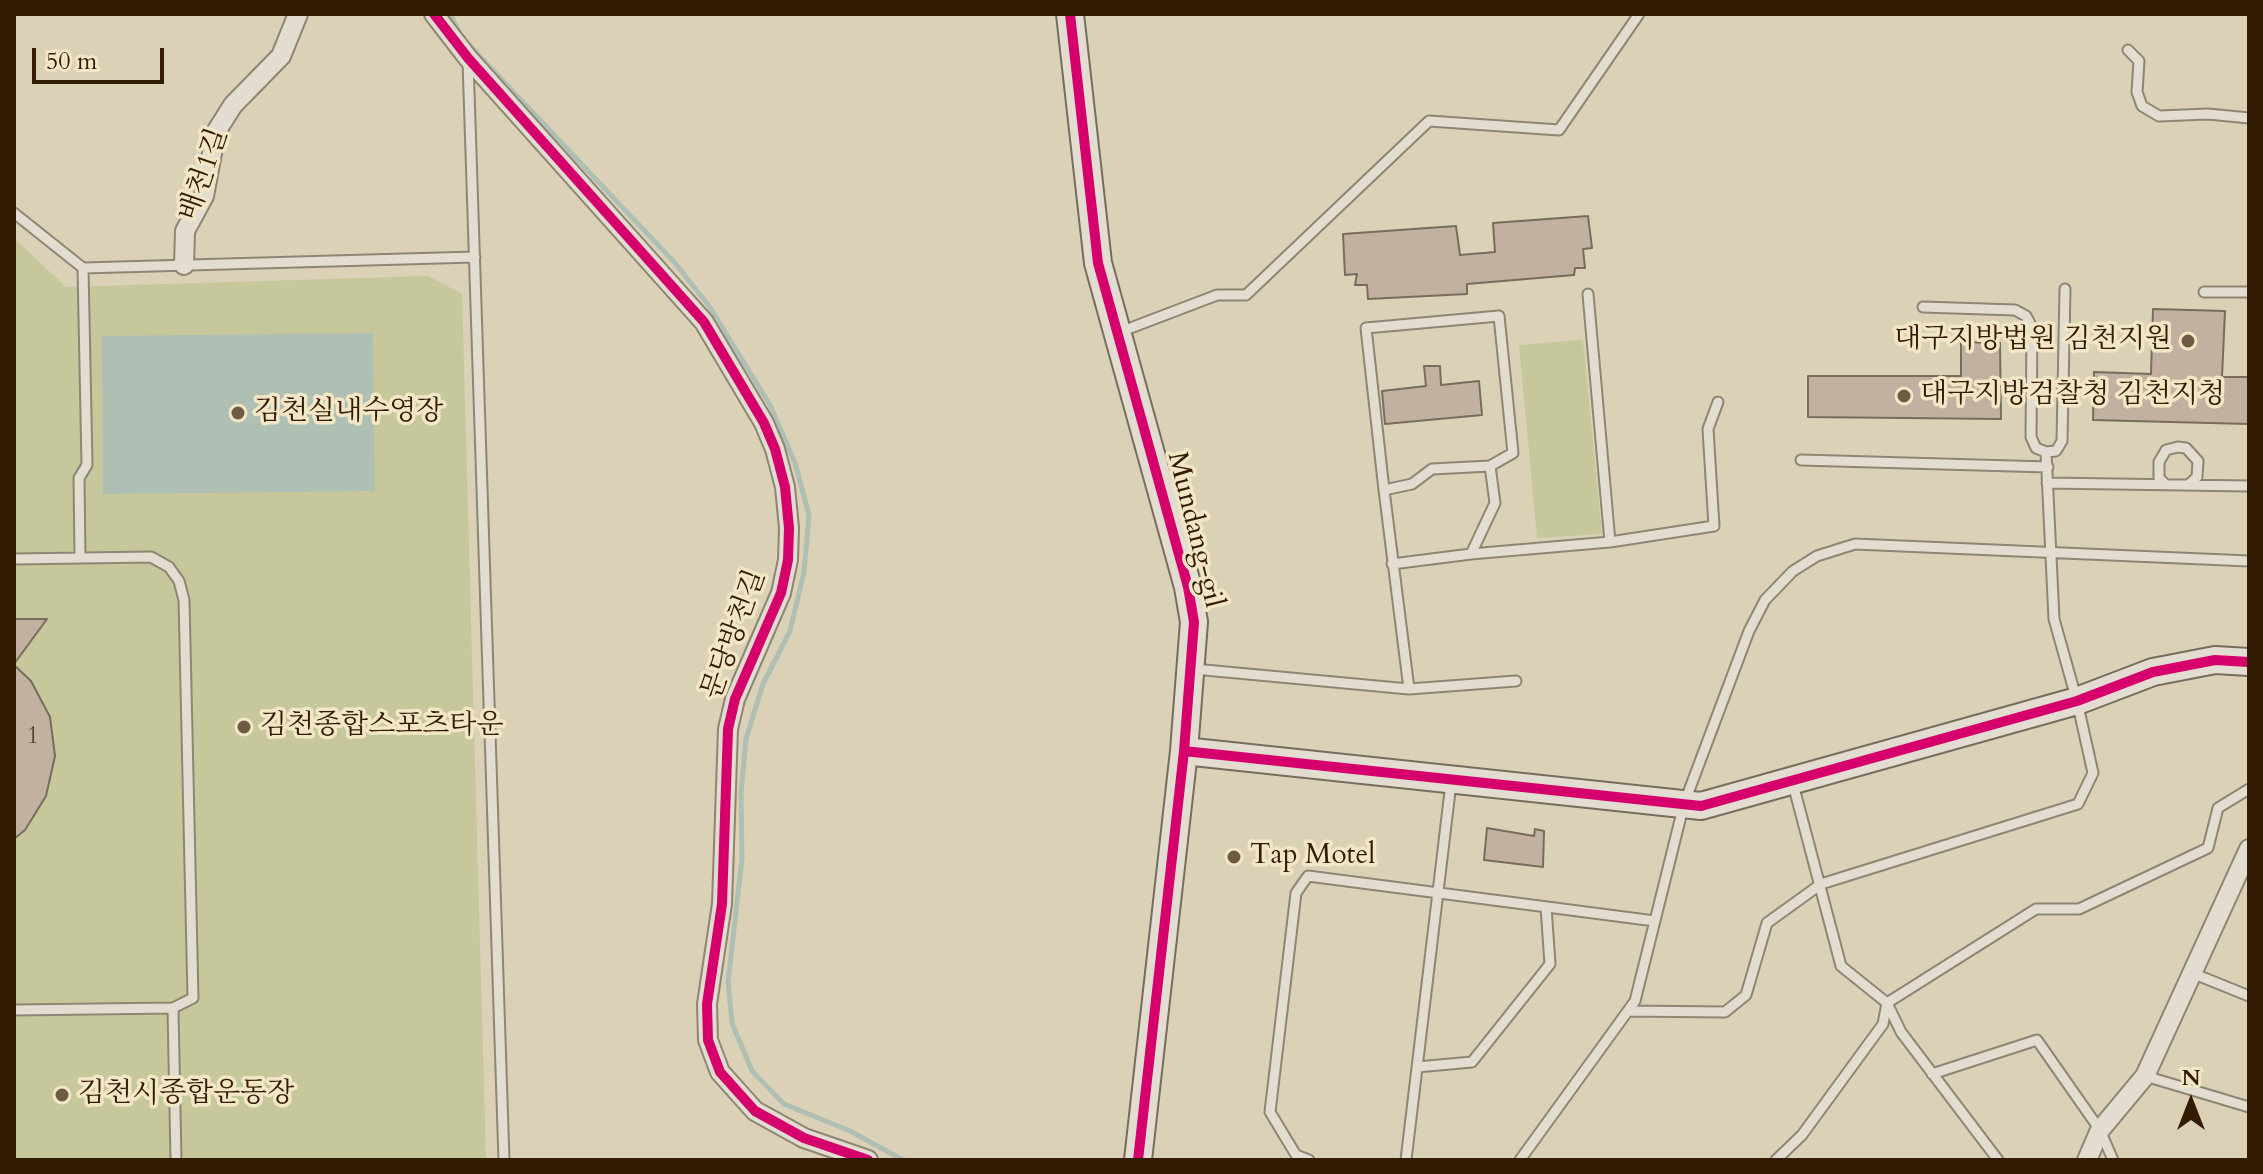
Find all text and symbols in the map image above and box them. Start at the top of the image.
scale bar [36,32,168,82]
text: 50 m [46,45,97,78]
street label: 배천1길 [174,124,236,226]
place label: 대구지방법원 김천지원 [1894,324,2172,358]
marker: 대구지방법원 김천지원 [2179,332,2197,350]
place label: 대구지방검찰청 김천지청 [1920,379,2225,413]
marker: 대구지방검찰청 김천지청 [1895,387,1913,405]
place label: 김천실내수영장 [254,396,443,430]
marker: 김천실내수영장 [229,404,247,422]
street label: Mundang-gil [1158,449,1230,611]
street label: 문당방천길 [696,566,774,704]
place label: 김천종합스포츠타운 [260,710,503,744]
marker: 김천종합스포츠타운 [235,718,253,736]
house number: 1 [27,723,39,751]
place label: Tap Motel [1250,840,1375,874]
marker: Tap Motel [1225,848,1243,866]
north arrow [2151,1062,2231,1142]
text: N [2181,1063,2201,1093]
place label: 김천시종합운동장 [78,1078,294,1112]
marker: 김천시종합운동장 [53,1086,71,1104]

